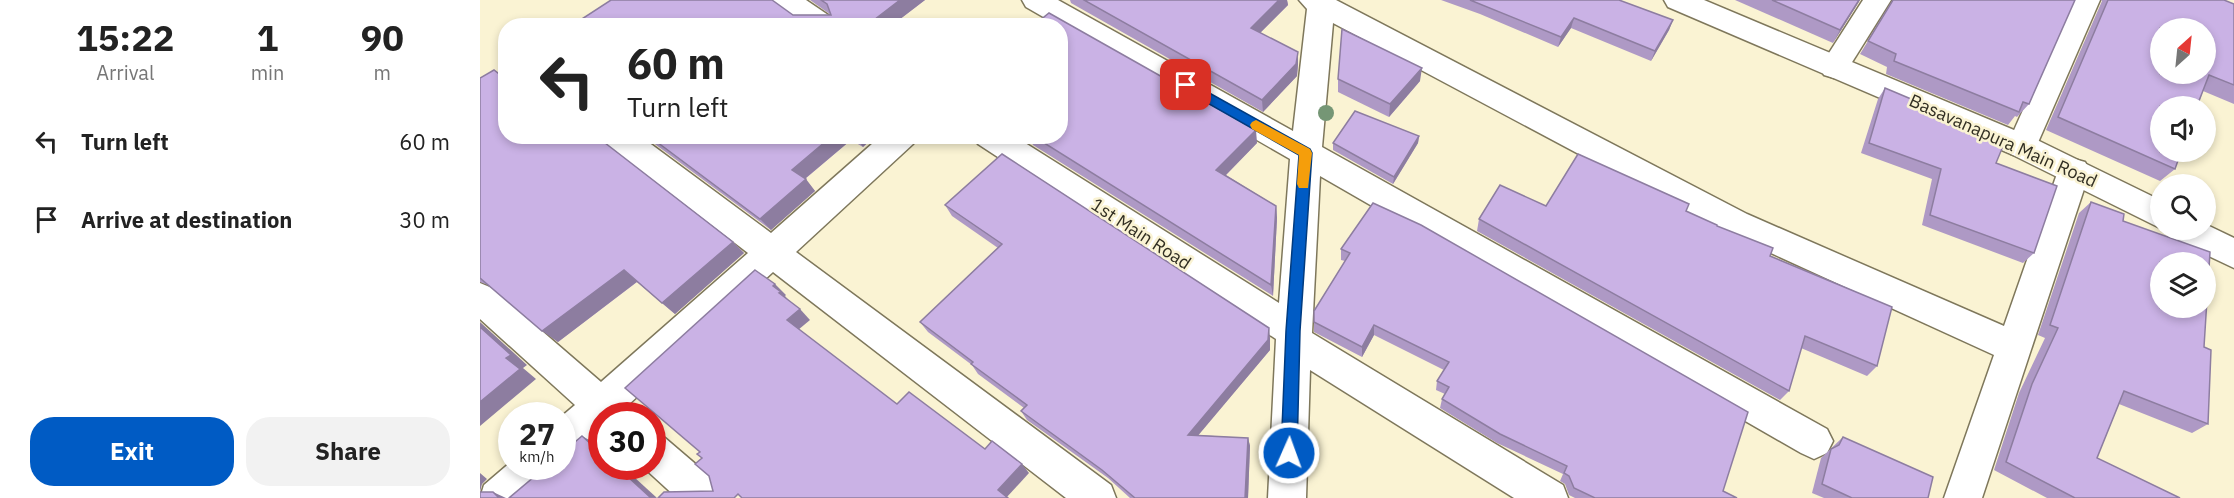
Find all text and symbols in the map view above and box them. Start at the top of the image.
text: 15:22 [76,14,174,61]
text: 1 [257,14,278,61]
text: 90 [361,14,404,61]
north arrow [2150,18,2216,84]
map controls [2150,18,2216,318]
text: 60 m [627,36,725,91]
icon: left [528,42,606,120]
text: Arrival [96,59,154,86]
text: min [251,59,284,86]
text: m [373,59,391,86]
pin [1160,59,1211,110]
icon: arrive [1169,68,1202,101]
text: Turn left [627,89,728,124]
street label: Basavanapura Main Road [1906,89,2101,192]
button: sound [2150,96,2216,162]
icon: left [30,125,63,158]
text: Turn left [81,127,169,156]
text: 60 m [399,127,450,156]
button: search [2150,174,2216,240]
street label: 1st Main Road [1087,193,1196,274]
icon: arrive [30,203,63,236]
text: Arrive at destination [81,205,292,234]
text: 30 m [399,205,450,234]
button: layers [2150,252,2216,318]
speed limit sign: 30 [588,402,666,480]
text: 27 [519,414,555,453]
button: Exit [30,417,234,486]
button: Share [246,417,450,486]
position arrow [1257,421,1321,485]
text: km/h [519,447,555,466]

